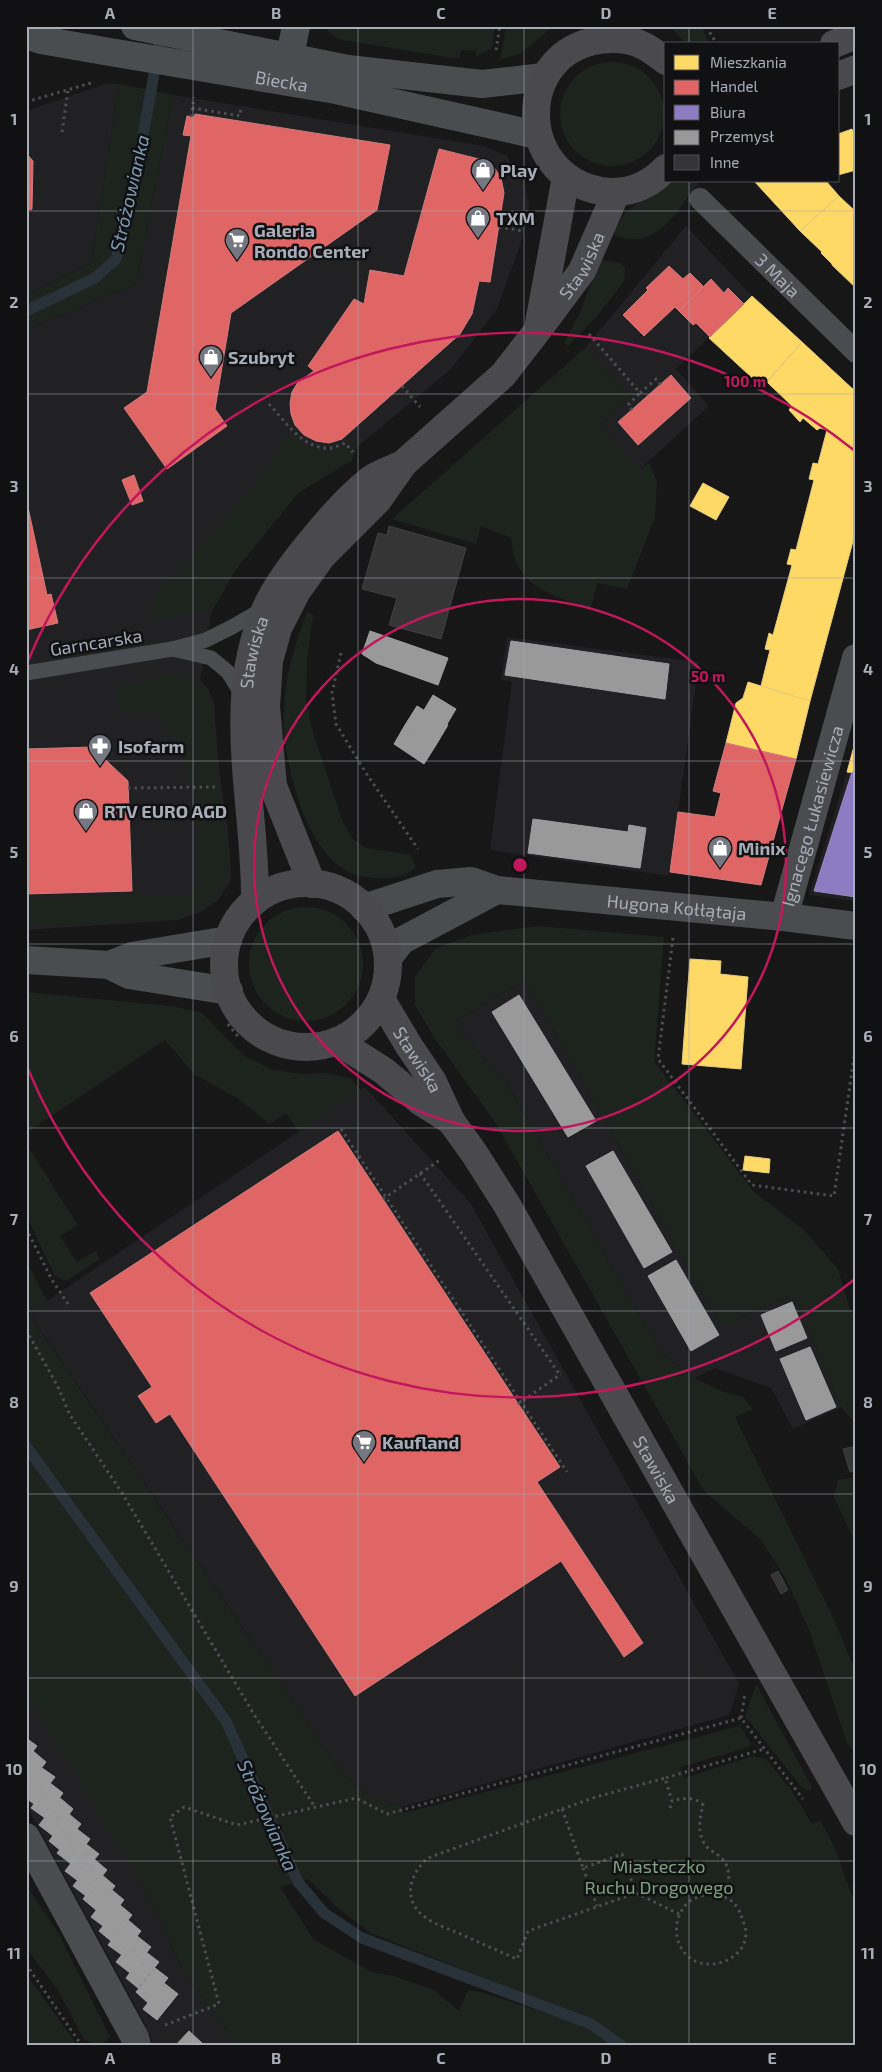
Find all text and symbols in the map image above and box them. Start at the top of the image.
text: A [105,3,116,22]
text: B [271,3,281,22]
text: C [436,3,446,22]
text: D [601,3,612,22]
text: E [767,3,777,22]
legend [664,42,840,182]
text: Mieszkania [710,53,787,71]
street label: Biecka [254,66,310,96]
text: Handel [710,77,759,95]
text: Biura [710,103,746,121]
text: 1 [11,109,17,128]
text: 1 [865,109,871,128]
text: Przemysł [710,127,774,145]
water label: Stróżowianka [104,132,154,254]
text: Inne [710,153,739,171]
shop icon: Play [470,157,496,191]
place label: Play [500,159,538,181]
shop icon: TXM [465,205,491,239]
place label: TXM [496,207,535,229]
place label: Galeria Rondo Center [254,219,369,262]
supermarket icon: Galeria Rondo Center [224,227,250,261]
street label: Stawiska [554,228,609,303]
street label: 3 Maja [751,249,805,302]
text: 2 [9,292,19,311]
text: 2 [863,292,873,311]
shop icon: Szubryt [198,344,224,378]
place label: Szubryt [228,346,295,368]
text: 100 m [724,372,766,390]
text: 3 [9,476,19,495]
text: 3 [863,476,873,495]
street label: Stawiska [235,613,273,690]
street label: Garncarska [48,624,144,660]
text: 4 [9,659,19,678]
text: 4 [863,659,873,678]
text: 50 m [691,667,725,685]
street label: Ignacego Łukasiewicza [776,723,848,909]
pharmacy icon: Isofarm [87,733,113,767]
place label: Isofarm [118,735,184,757]
shop icon: RTV EURO AGD [73,798,99,832]
place label: RTV EURO AGD [104,800,227,822]
shop icon: Minix [707,835,733,869]
place label: Minix [738,837,786,859]
text: 5 [10,842,19,861]
text: 5 [864,842,873,861]
centre of rings [511,856,529,874]
street label: Hugona Kołłątaja [606,889,748,924]
street label: Stawiska [389,1022,447,1096]
text: 6 [9,1026,19,1045]
text: 6 [863,1026,873,1045]
text: 7 [10,1209,19,1228]
text: 7 [864,1209,873,1228]
text: 8 [9,1392,19,1411]
text: 8 [863,1392,873,1411]
supermarket icon: Kaufland [351,1429,377,1463]
place label: Kaufland [382,1431,459,1453]
street label: Stawiska [629,1432,685,1507]
text: 9 [9,1576,19,1595]
text: 9 [863,1576,873,1595]
water label: Stróżowianka [233,1756,303,1874]
text: 10 [5,1759,23,1778]
text: 10 [859,1759,877,1778]
park label: Miasteczko Ruchu Drogowego [585,1855,733,1898]
text: 11 [7,1943,21,1962]
text: 11 [861,1943,875,1962]
text: A [105,2048,116,2067]
text: B [271,2048,281,2067]
text: C [436,2048,446,2067]
text: D [601,2048,612,2067]
text: E [767,2048,777,2067]

